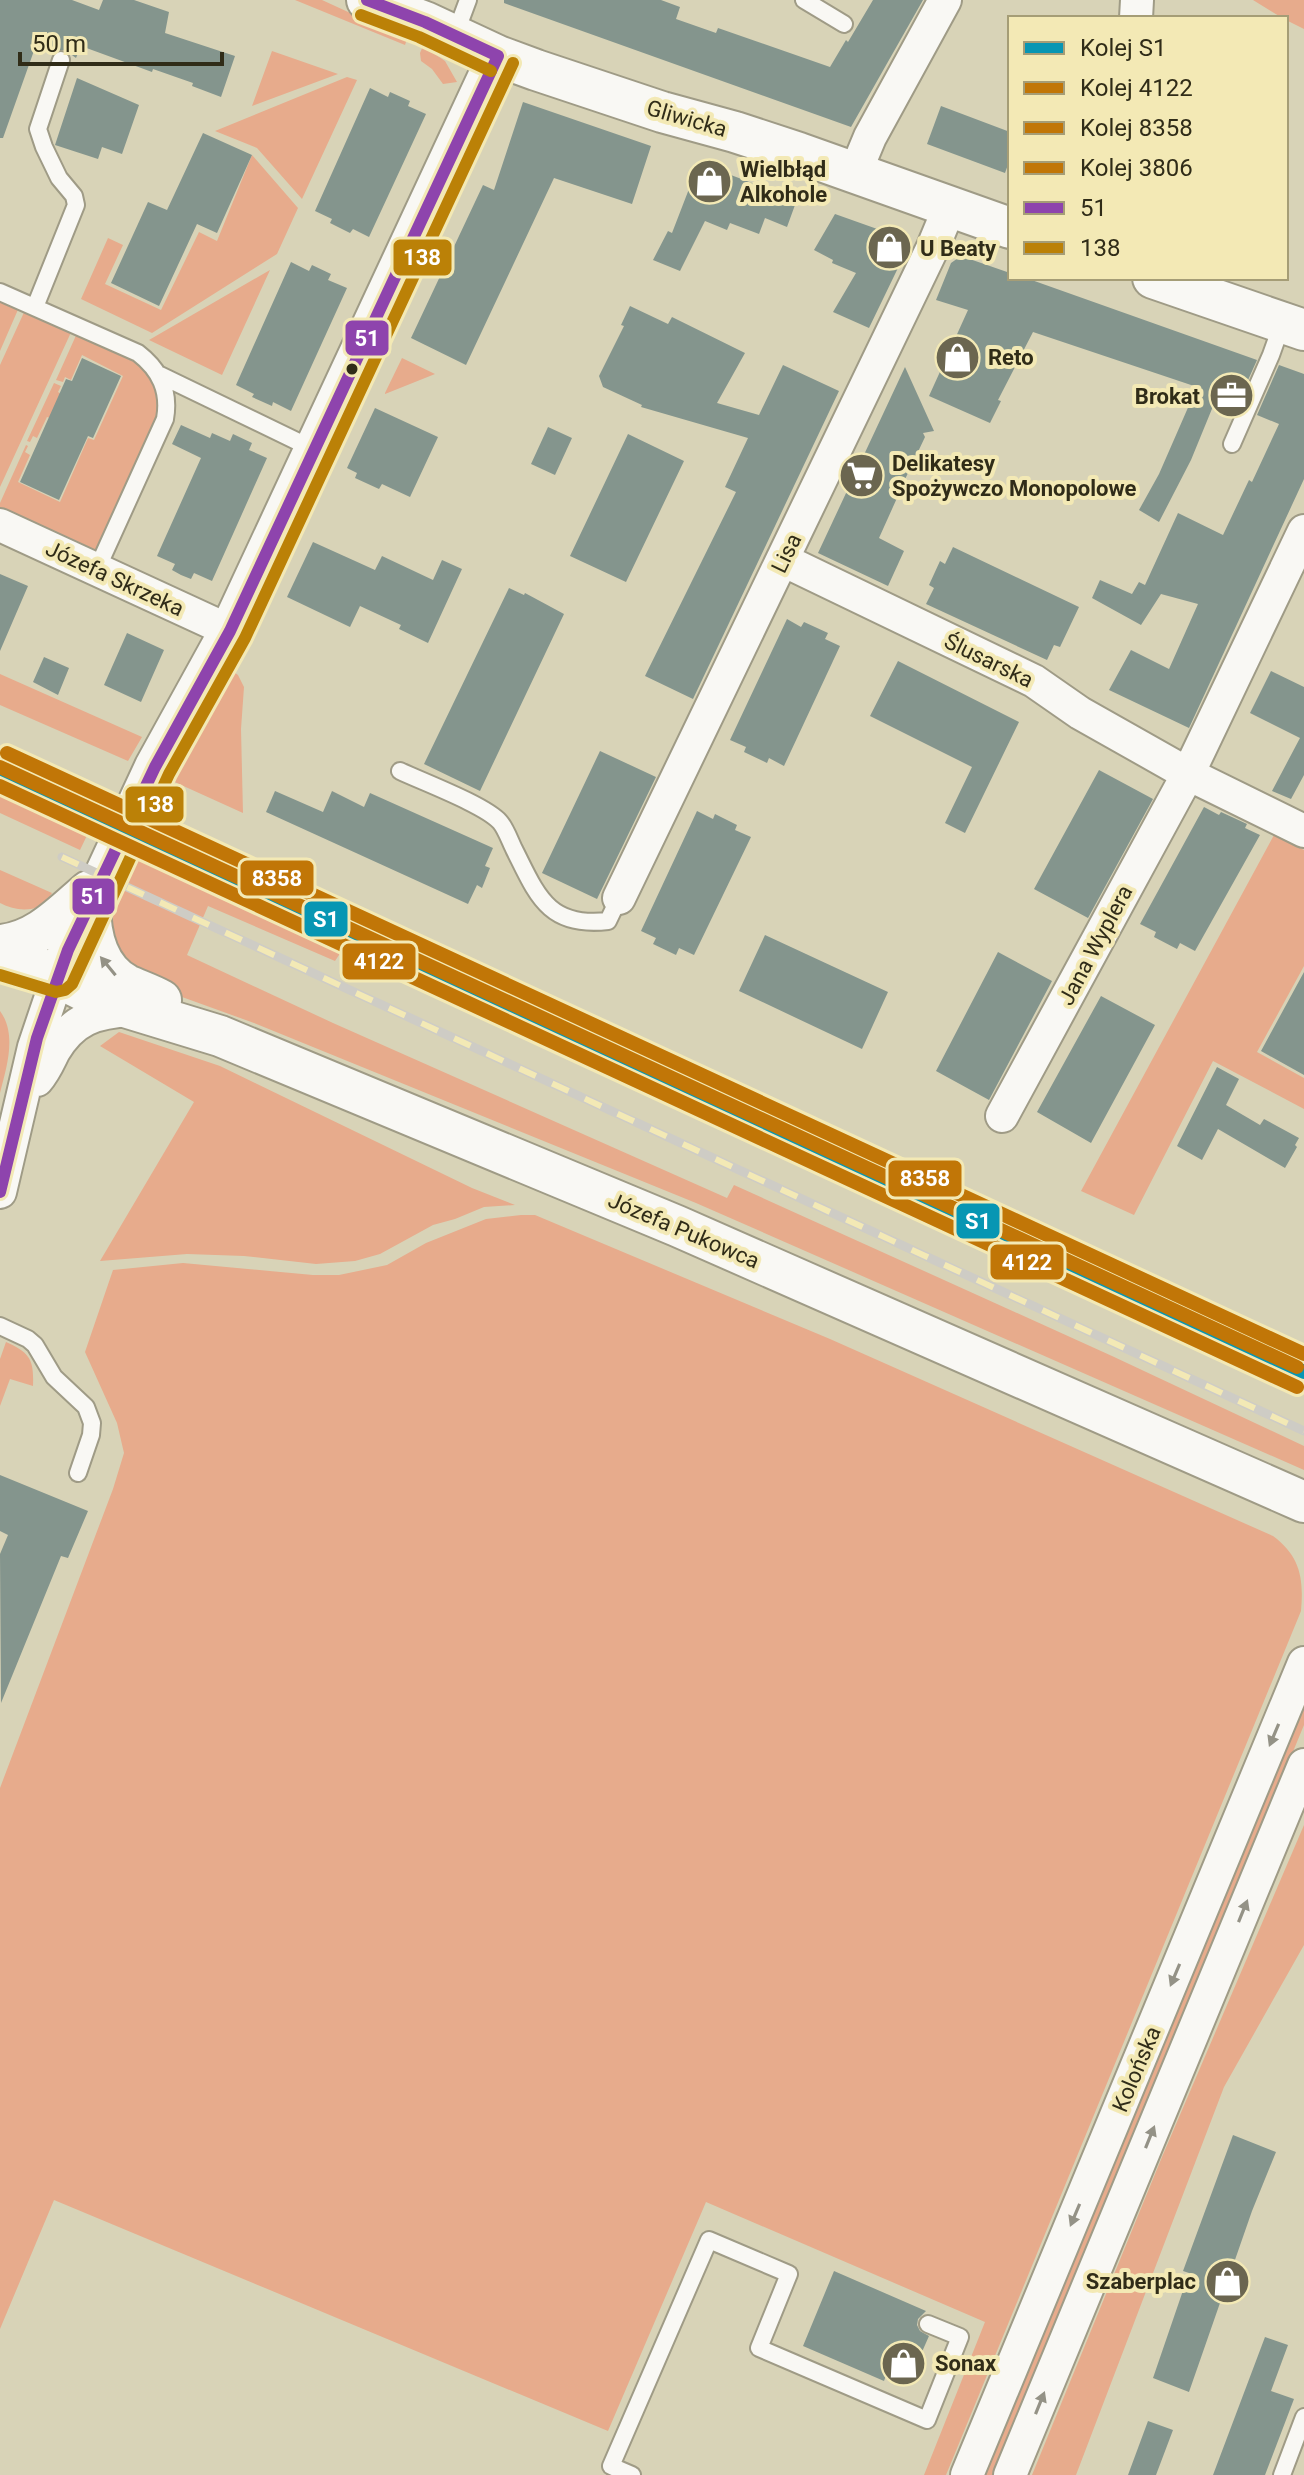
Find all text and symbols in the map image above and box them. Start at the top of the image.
scale bar [20,16,222,66]
legend [1008,16,1288,280]
text: 50 m [32,30,86,58]
text: Kolej S1 [1080,34,1166,62]
text: Kolej 4122 [1080,74,1193,102]
street label: Gliwicka [644,95,730,142]
text: Kolej 8358 [1080,114,1193,142]
text: Kolej 3806 [1080,154,1193,182]
place label: Wielbłąd Alkohole [740,157,827,207]
shop icon: Wielbłąd Alkohole [685,158,733,206]
text: 51 [1080,194,1107,222]
shop icon: U Beaty [865,224,913,272]
text: 138 [1080,234,1120,262]
place label: U Beaty [920,236,997,261]
line badge: 138 [392,238,453,277]
text: 138 [403,245,441,270]
line badge: 51 [344,319,390,357]
text: 51 [354,326,380,351]
shop icon: Reto [933,333,981,381]
place label: Reto [988,345,1034,370]
unlabelled marker [344,361,360,377]
office icon: Brokat [1207,372,1255,420]
place label: Brokat [1135,384,1201,409]
place label: Delikatesy Spożywczo Monopolowe [892,451,1137,501]
supermarket icon: Delikatesy Spożywczo Monopolowe [837,452,885,500]
street label: Lisa [766,530,807,577]
street label: Józefa Skrzeka [42,536,188,621]
street label: Ślusarska [940,627,1038,693]
line badge: 138 [124,785,185,824]
text: 138 [136,792,174,817]
line badge: 8358 [239,859,315,897]
text: 8358 [252,866,302,891]
line badge: 51 [71,877,116,916]
street label: Jana Wyplera [1053,881,1137,1009]
text: 51 [80,884,106,909]
line badge: S1 [303,900,349,938]
text: S1 [313,907,339,932]
line badge: 4122 [341,942,417,981]
text: 4122 [354,949,404,974]
one-way arrow [100,956,117,976]
line badge: 8358 [887,1159,963,1198]
text: 8358 [900,1166,950,1191]
street label: Józefa Pukowca [604,1187,763,1274]
line badge: S1 [955,1202,1001,1240]
text: S1 [965,1209,991,1234]
line badge: 4122 [989,1243,1065,1281]
text: 4122 [1002,1250,1052,1275]
one-way arrow [1267,1723,1280,1747]
one-way arrow [1237,1899,1250,1923]
one-way arrow [1168,1963,1181,1987]
street label: Kolońska [1107,2023,1166,2116]
one-way arrow [1144,2125,1157,2149]
one-way arrow [1068,2203,1081,2227]
shop icon: Szaberplac [1203,2257,1251,2305]
place label: Szaberplac [1086,2269,1196,2294]
shop icon: Sonax [880,2339,928,2387]
place label: Sonax [935,2351,997,2376]
one-way arrow [1034,2391,1047,2415]

